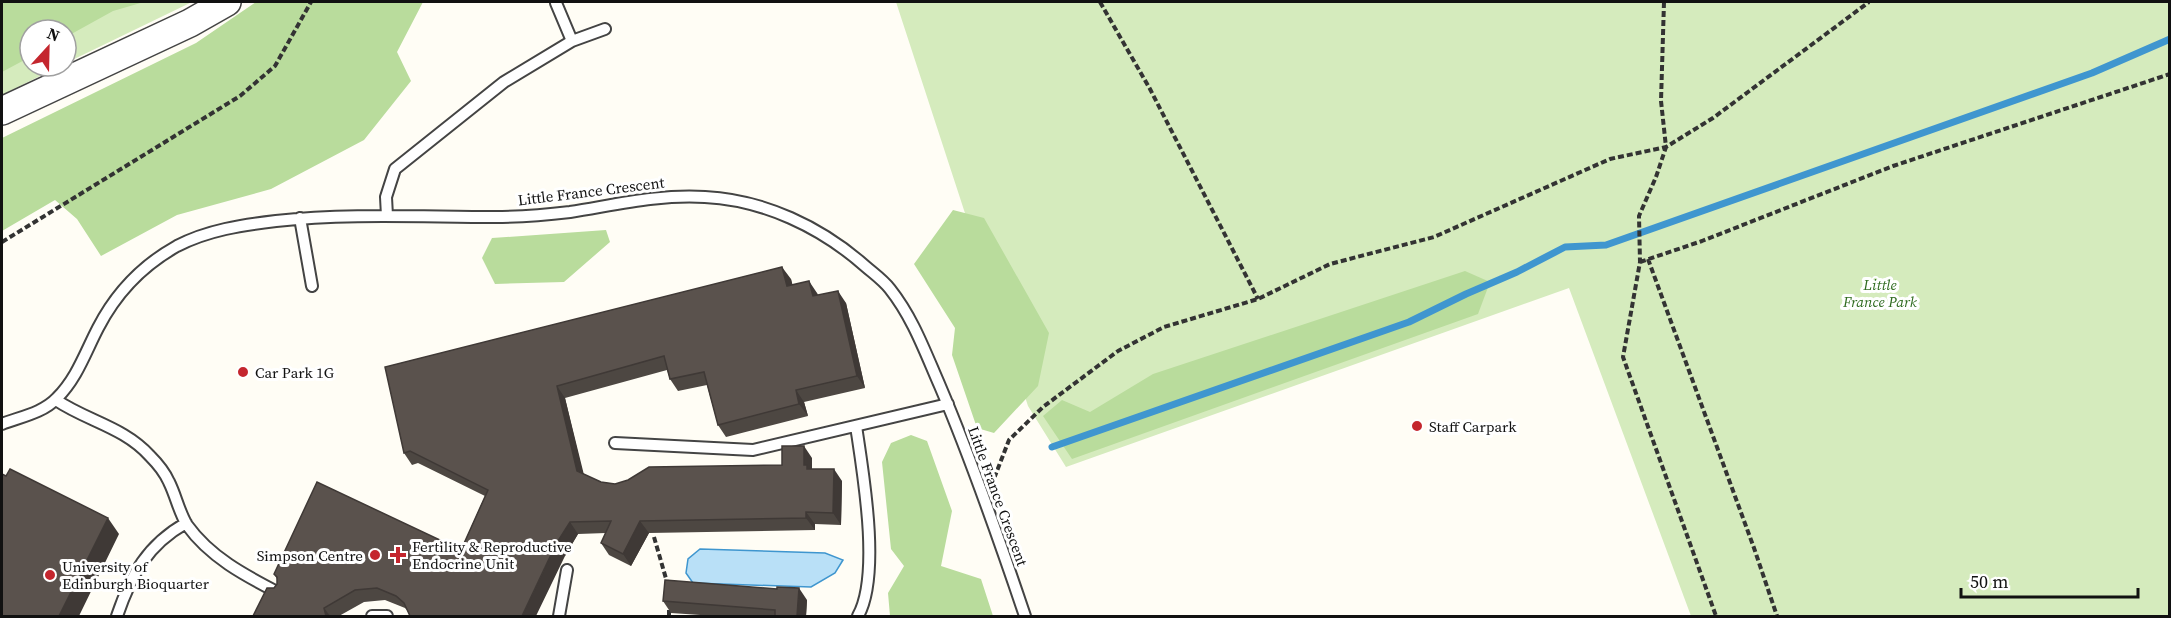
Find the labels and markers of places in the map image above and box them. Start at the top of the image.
place label: Car Park 1G [255,362,334,383]
marker: Car Park 1G [236,365,250,379]
place label: Staff Carpark [1429,416,1517,437]
marker: Staff Carpark [1410,419,1424,433]
place label: Fertility & Reproductive Endocrine Unit [412,536,572,574]
place label: Simpson Centre [257,545,363,566]
marker: Fertility & Reproductive Endocrine Unit [389,546,407,564]
marker: Simpson Centre [368,548,382,562]
place label: University of Edinburgh Bioquarter [62,556,210,594]
marker: University of Edinburgh Bioquarter [43,568,57,582]

